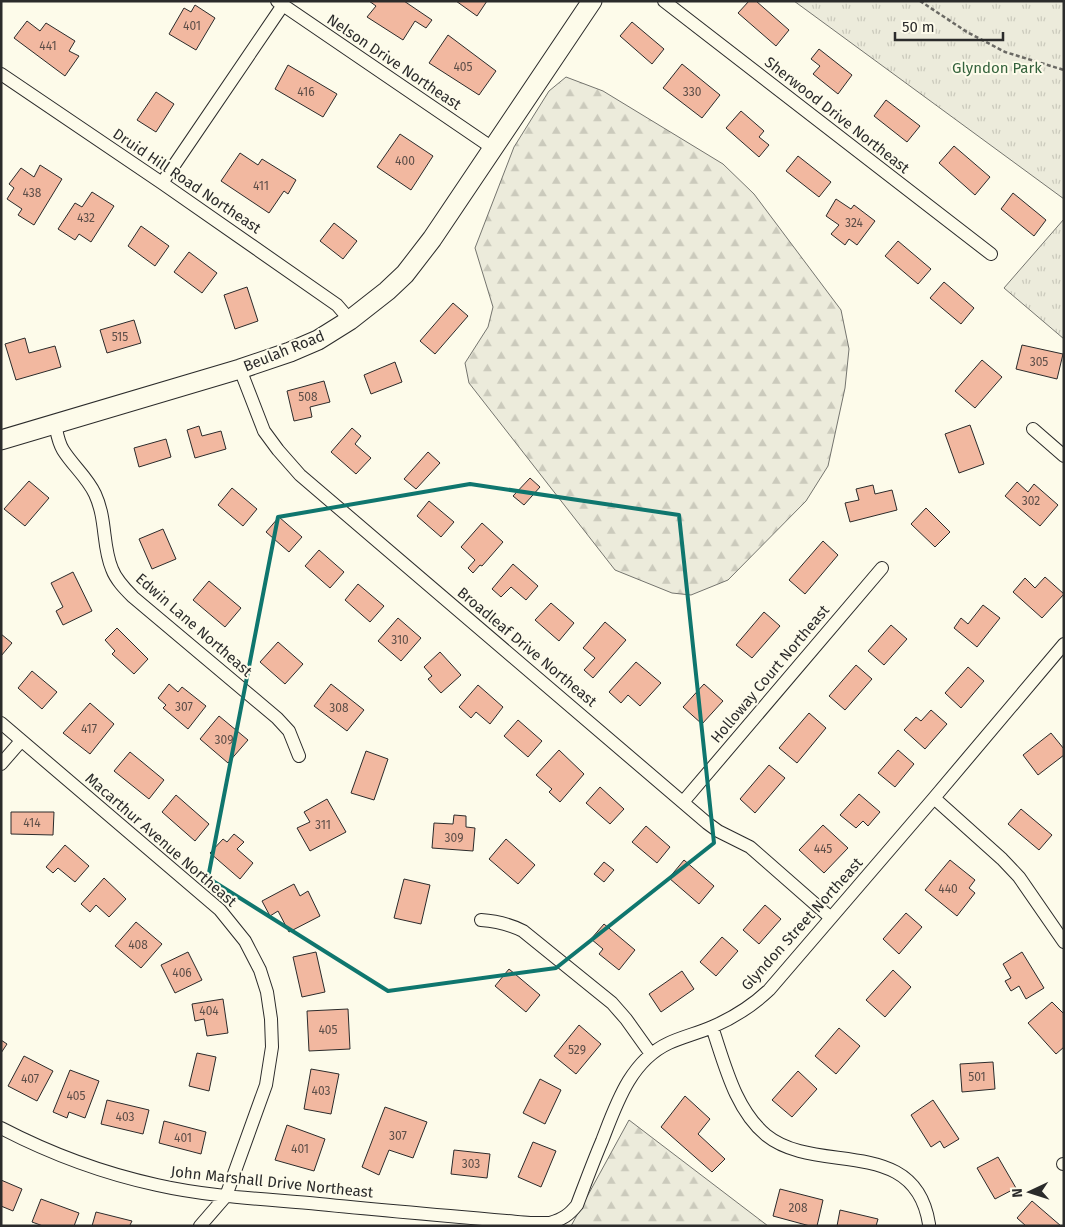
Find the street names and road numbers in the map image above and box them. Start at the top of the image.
street label: Nelson Drive Northeast [323,10,465,114]
street label: Sherwood Drive Northeast [761,53,913,177]
street label: Druid Hill Road Northeast [110,125,265,238]
street label: Beulah Road [241,327,327,375]
street label: Edwin Lane Northeast [132,570,256,681]
street label: Broadleaf Drive Northeast [454,583,601,711]
street label: Holloway Court Northeast [707,601,833,747]
street label: Macarthur Avenue Northeast [82,769,241,911]
street label: Glyndon Street Northeast [738,853,867,994]
street label: John Marshall Drive Northeast [170,1162,375,1202]

